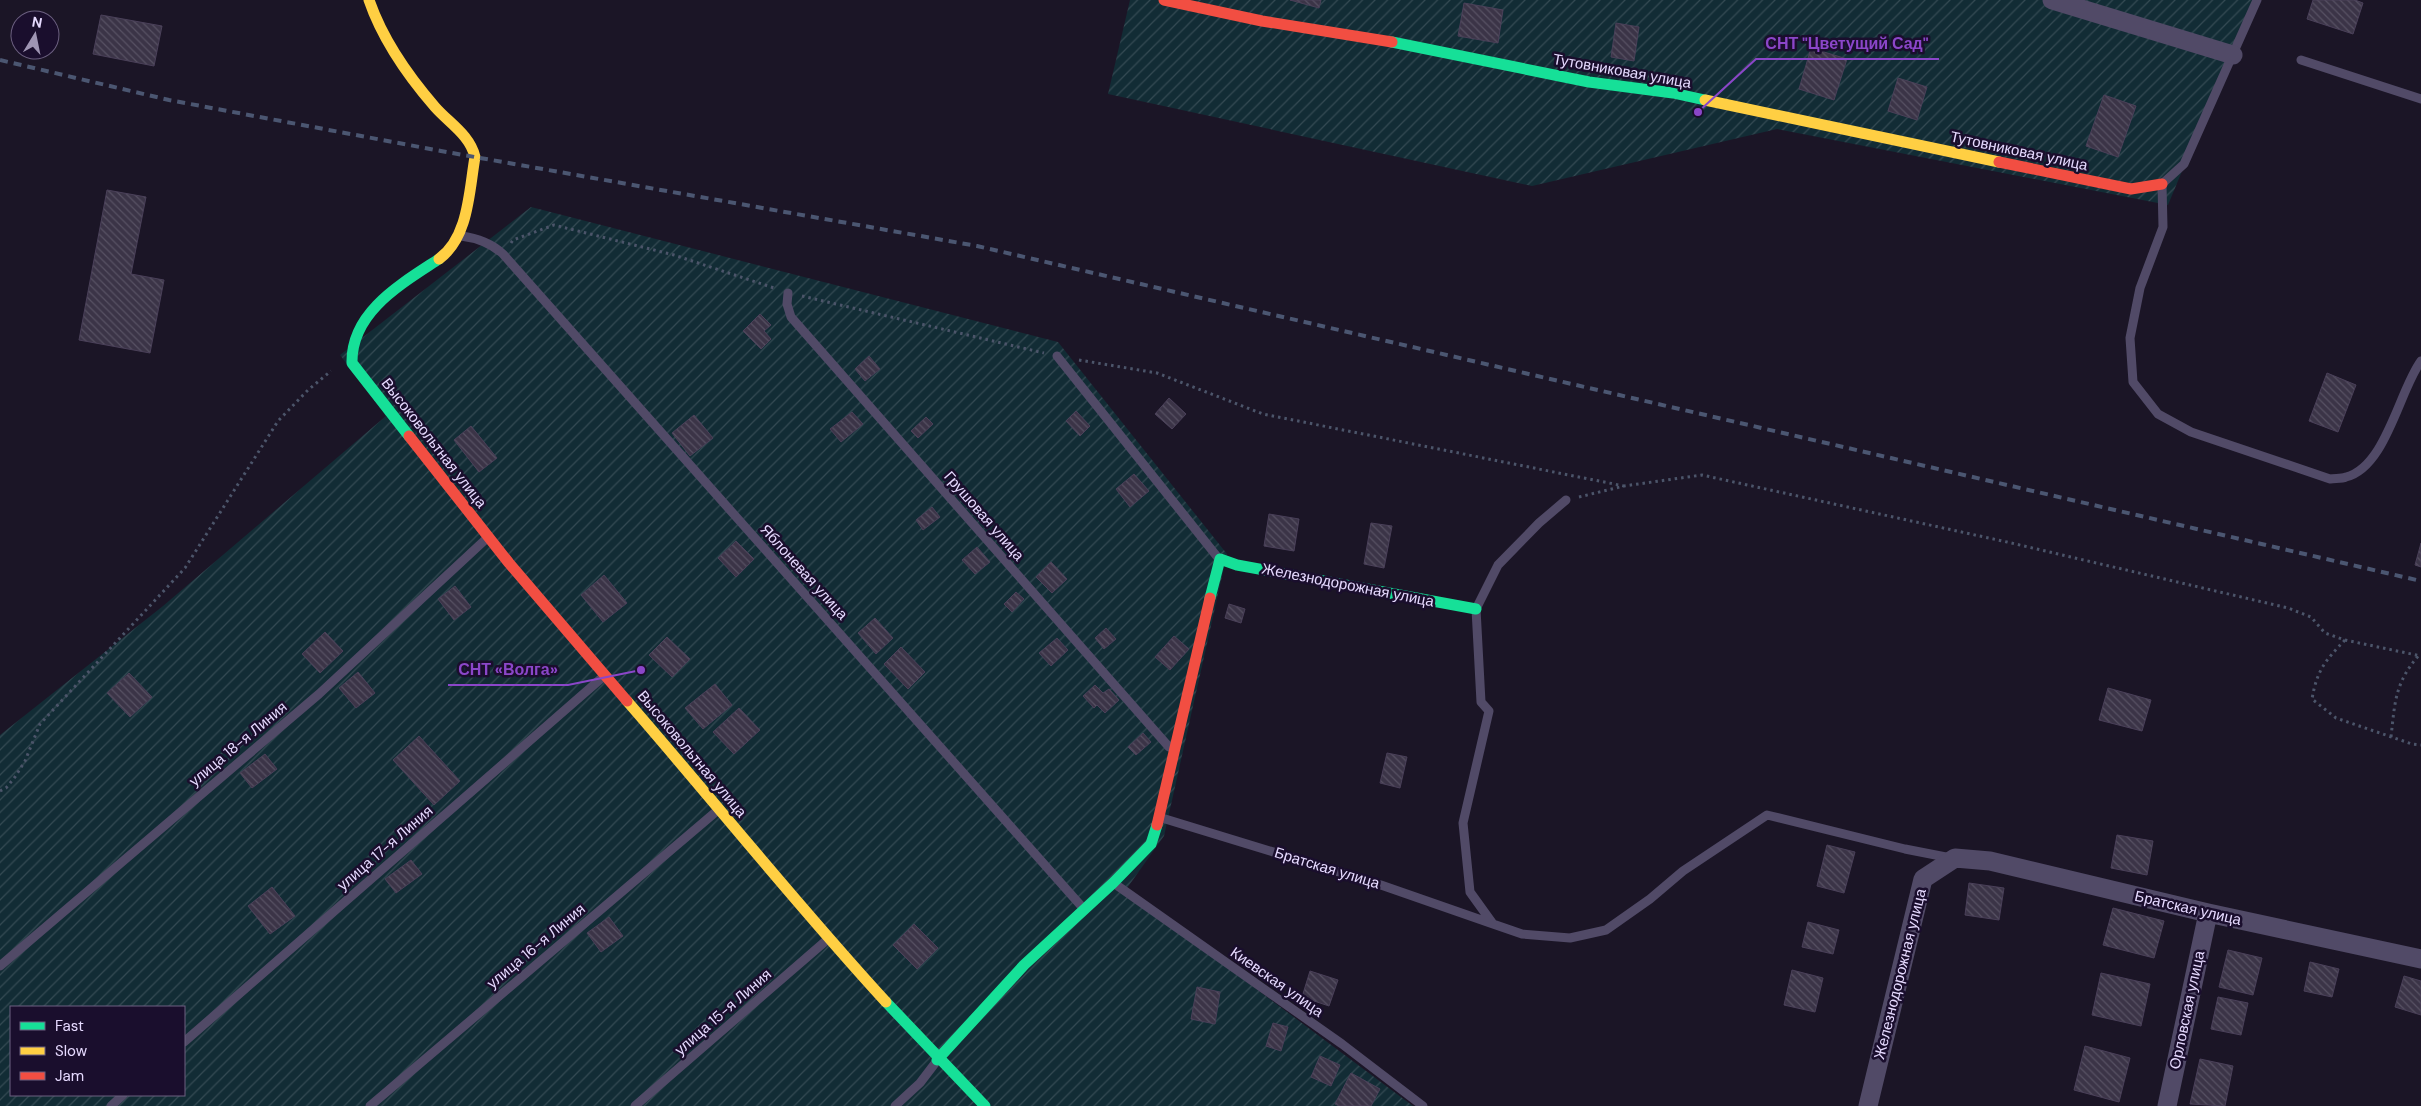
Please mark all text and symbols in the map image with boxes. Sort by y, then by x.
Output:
north arrow [10,10,60,60]
text: N [31,12,44,32]
callout: СНТ "Цветущий Сад" [1756,28,1939,59]
text: СНТ "Цветущий Сад" [1765,33,1929,54]
street label: Тутовниковая улица [1551,49,1693,93]
street label: Тутовниковая улица [1948,127,2090,175]
street label: Высоковольтная улица [377,374,492,513]
street label: Грушовая улица [939,467,1029,566]
street label: Яблоневая улица [756,520,853,625]
street label: Железнодорожная улица [1260,558,1436,612]
callout: СНТ «Волга» [448,654,568,685]
text: СНТ «Волга» [458,659,558,680]
street label: Высоковольтная улица [633,686,751,822]
street label: улица 18-я Линия [185,697,291,791]
street label: улица 17-я Линия [333,801,437,895]
street label: Братская улица [1272,843,1383,894]
street label: Железнодорожная улица [1869,886,1931,1061]
street label: Братская улица [2133,886,2244,930]
street label: улица 16-я Линия [483,899,589,993]
street label: Киевская улица [1226,942,1328,1022]
street label: Орловская улица [2165,948,2209,1071]
street label: улица 15-я Линия [670,964,776,1060]
legend [10,1006,185,1096]
text: Fast [55,1016,84,1036]
text: Slow [55,1041,88,1061]
text: Jam [55,1066,84,1086]

